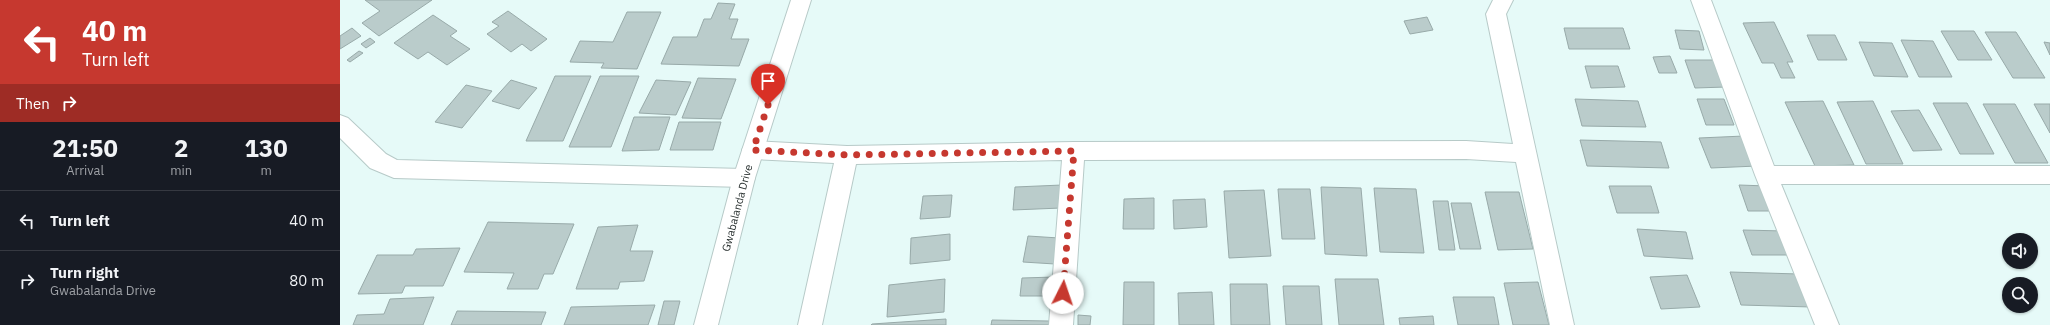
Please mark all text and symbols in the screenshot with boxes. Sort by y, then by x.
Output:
text: 40 m [82,12,147,49]
icon: left [16,16,68,68]
text: Turn left [82,48,150,71]
pin [751,64,785,105]
icon: arrive [757,70,779,92]
icon: right [58,92,80,114]
text: Then [16,94,50,113]
text: 21:50 [52,132,118,164]
text: 2 [174,132,188,164]
text: 130 [244,132,288,164]
text: Arrival [66,162,104,179]
text: min [170,162,192,179]
text: m [260,162,272,179]
street label: Gwabalanda Drive [719,163,755,253]
icon: left [16,210,38,232]
text: Turn left [50,211,110,230]
text: 40 m [289,211,324,230]
map controls [2002,233,2038,313]
button: sound [2002,233,2038,269]
text: Turn right [50,263,119,282]
icon: right [16,270,38,292]
text: 80 m [289,271,324,290]
position arrow [1042,272,1084,314]
button: search [2002,277,2038,313]
text: Gwabalanda Drive [50,282,156,299]

